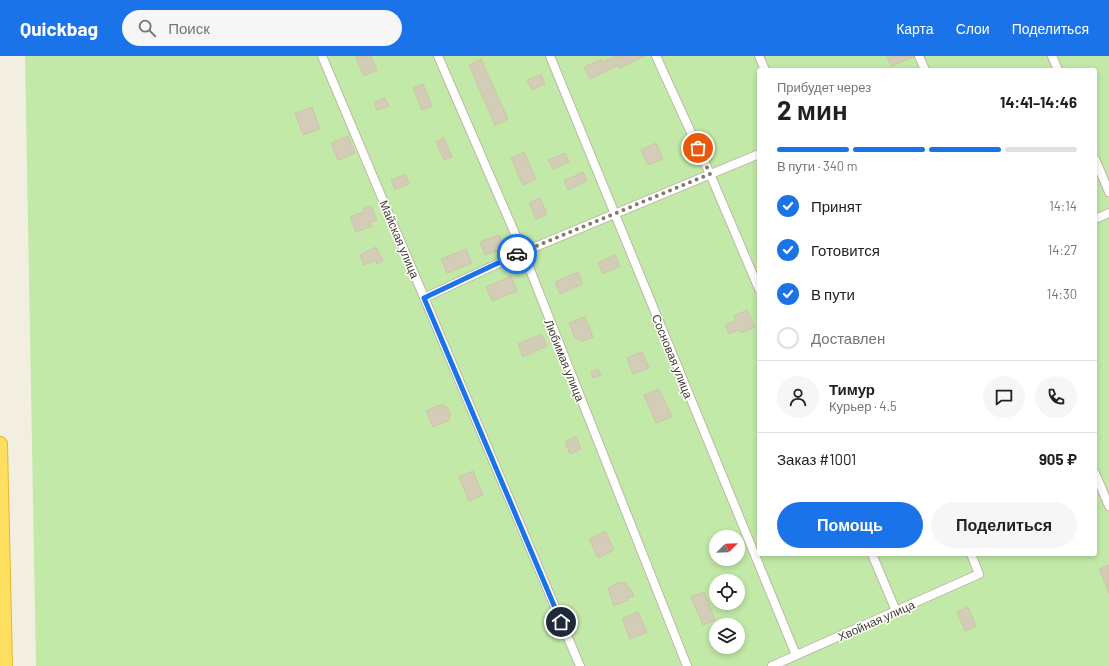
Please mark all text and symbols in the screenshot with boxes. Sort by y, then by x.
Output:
search box [122,10,402,46]
text: Quickbag [20,17,98,40]
icon: search [136,17,158,39]
text: Поиск [168,19,210,37]
text: Карта [896,20,934,37]
text: Слои [956,20,990,37]
text: Поделиться [1012,20,1089,37]
text: Прибудет через [777,79,871,95]
text: 14:41–14:46 [1000,93,1077,111]
text: 2 мин [777,94,848,125]
pin [681,131,715,165]
icon: bag [687,137,709,159]
text: В пути · 340 m [777,158,858,174]
icon: check [777,195,799,217]
text: Принят [811,197,862,215]
street label: Майская улица [376,198,423,281]
text: 14:14 [1049,198,1077,214]
courier [497,234,537,274]
icon: check [777,239,799,261]
text: Готовится [811,241,880,259]
text: 14:27 [1048,242,1077,258]
icon: car [506,243,528,265]
icon: check [777,283,799,305]
text: В пути [811,285,855,303]
text: 14:30 [1047,286,1077,302]
street label: Сосновая улица [649,312,696,401]
street label: Любимая улица [541,317,588,404]
text: Доставлен [811,329,885,347]
button: person [777,376,819,418]
button: chat [983,376,1025,418]
button: phone [1035,376,1077,418]
text: Тимур [829,380,875,398]
text: Курьер · 4.5 [829,398,897,414]
text: Заказ #1001 [777,450,856,468]
text: 905 ₽ [1039,450,1077,468]
button: Помощь [777,502,923,548]
button: Поделиться [931,502,1077,548]
north arrow [709,530,745,566]
map controls [709,530,745,654]
button: locate [709,574,745,610]
street label: Хвойная улица [835,597,917,644]
pin [544,605,578,639]
icon: home [550,611,572,633]
button: layers [709,618,745,654]

